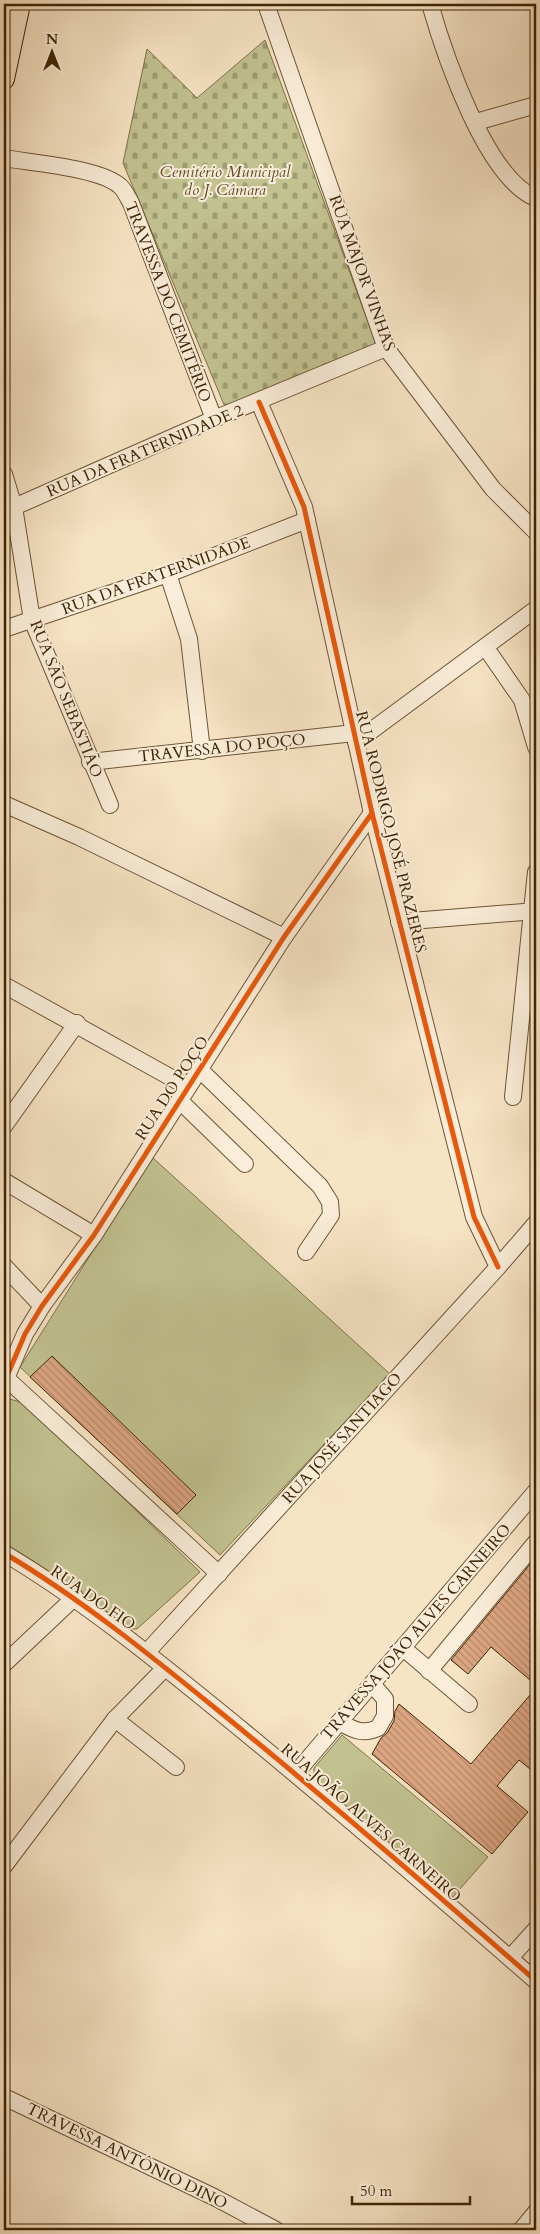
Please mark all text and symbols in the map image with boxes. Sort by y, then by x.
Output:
north arrow [28,28,78,78]
text: N [46,30,58,49]
park label: Cemitério Municipal do J. Câmara [160,161,291,201]
street label: RUA MAJOR VINHAS [324,192,400,354]
street label: TRAVESSA DO CEMITÉRIO [120,198,216,406]
street label: RUA DA FRATERNIDADE 2 [43,400,247,502]
street label: RUA DA FRATERNIDADE [59,532,253,620]
street label: RUA SÃO SEBASTIÃO [24,617,108,781]
street label: RUA RODRIGO JOSÉ PRAZERES [350,709,432,955]
street label: TRAVESSA DO POÇO [137,728,307,768]
street label: RUA DO POÇO [130,1032,214,1144]
street label: RUA JOSÉ SANTIAGO [277,1368,407,1508]
street label: TRAVESSA JOÃO ALVES CARNEIRO [316,1519,516,1745]
street label: RUA DO FIO [46,1560,140,1636]
street label: RUA JOÃO ALVES CARNEIRO [276,1739,466,1907]
street label: TRAVESSA ANTÔNIO DINO [23,2098,231,2214]
scale bar [352,2174,470,2206]
text: 50 m [360,2181,392,2201]

